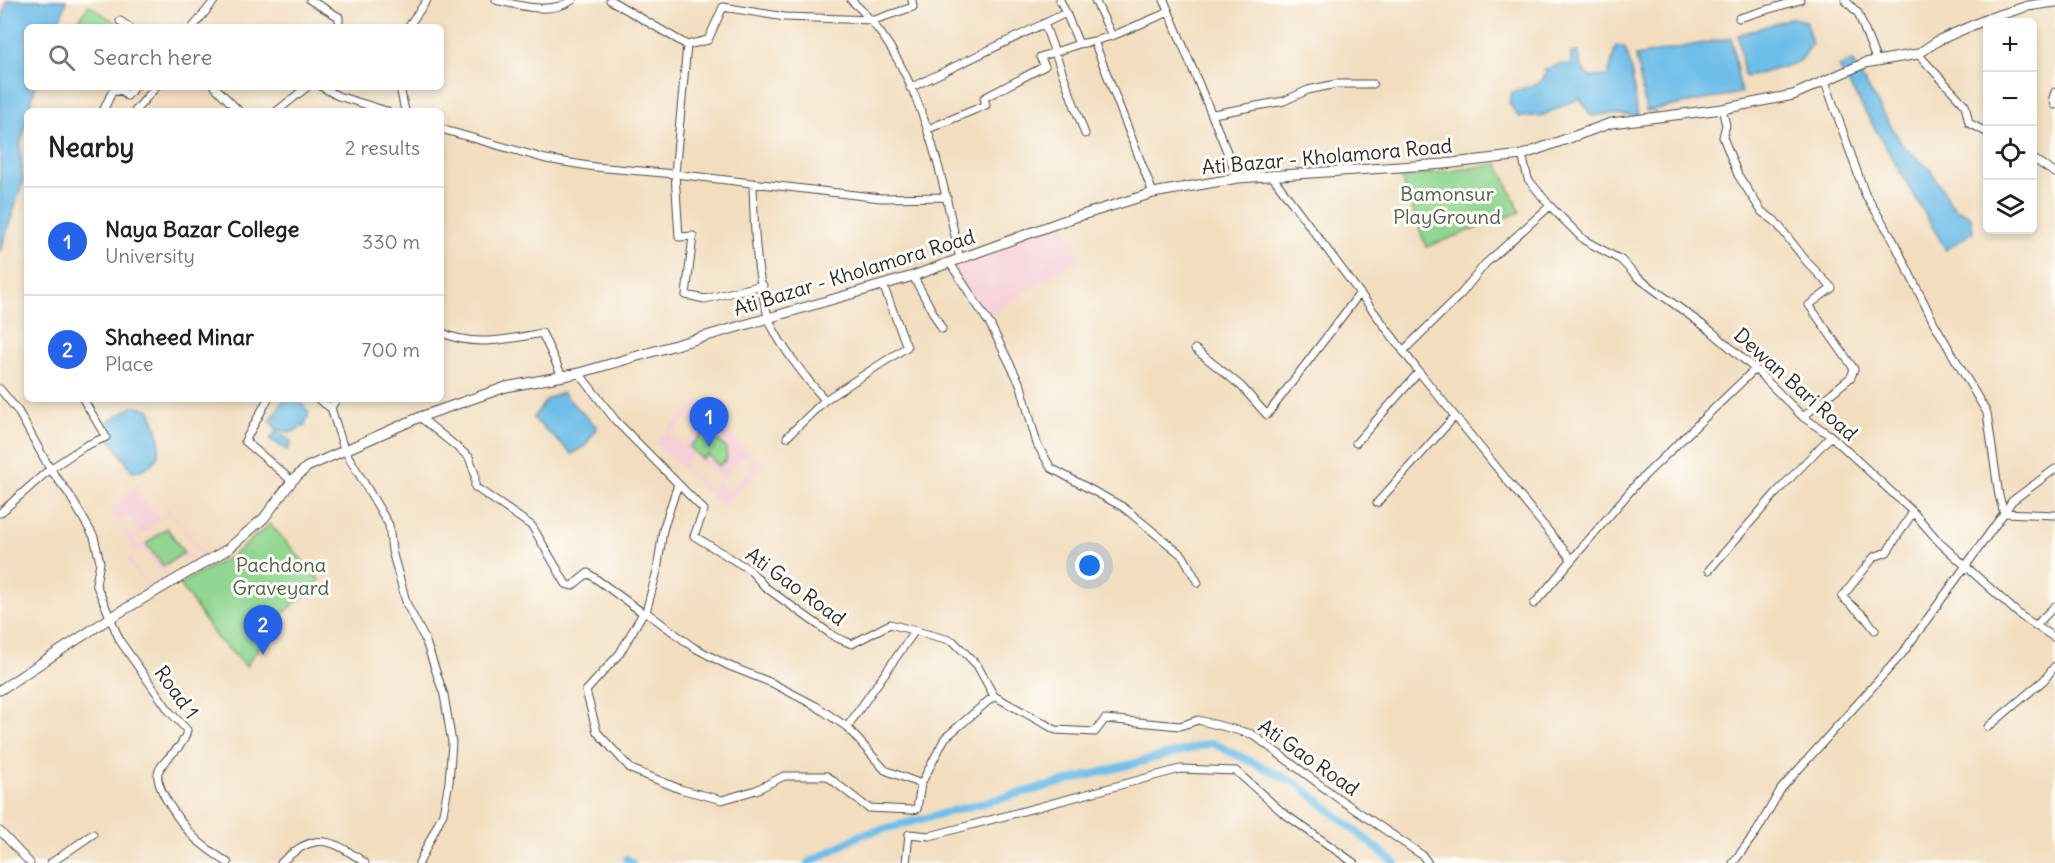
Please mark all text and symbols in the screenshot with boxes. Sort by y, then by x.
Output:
map controls [1983,18,2037,234]
button: + [1983,18,2037,72]
search box [24,24,444,90]
icon: search [45,41,78,74]
text: Search here [93,43,212,71]
button: − [1983,72,2037,126]
button: locate [1983,126,2037,180]
text: Nearby [48,131,134,164]
street label: Ati Bazar - Kholamora Road [1201,133,1453,179]
text: 2 results [345,135,420,160]
button: layers [1983,180,2037,234]
park label: Bamonsur PlayGround [1393,181,1501,229]
text: Naya Bazar College [105,215,299,243]
street label: Ati Bazar - Kholamora Road [730,223,978,321]
text: 1 [64,229,71,254]
text: 330 m [362,229,420,254]
text: University [105,243,195,268]
street label: Dewan Bari Road [1729,322,1863,446]
text: Shaheed Minar [105,323,254,351]
text: 2 [62,337,73,362]
text: 700 m [362,337,420,362]
text: Place [105,351,153,376]
pin: 1 [690,398,728,447]
street label: Ati Gao Road [741,541,851,631]
your location [1075,551,1104,580]
park label: Pachdona Graveyard [233,552,330,600]
pin: 2 [244,606,282,655]
street label: Road 1 [149,661,205,723]
street label: Ati Gao Road [1254,713,1364,801]

